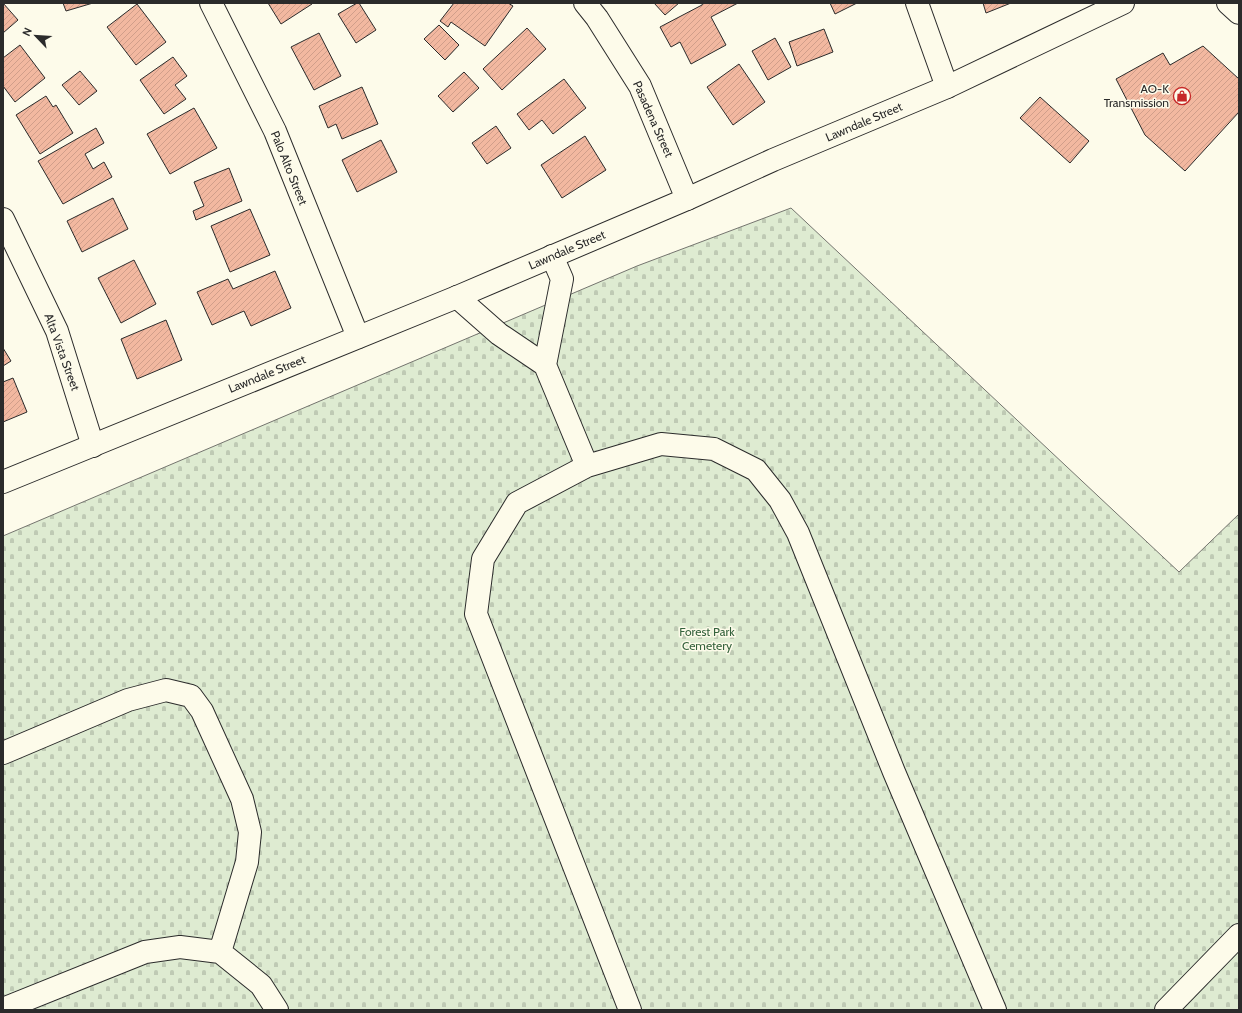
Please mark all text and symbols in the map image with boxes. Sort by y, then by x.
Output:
north arrow [16,16,56,56]
text: N [19,25,35,38]
street label: Pasadena Street [630,78,677,159]
place label: AO-K Transmission [1104,81,1169,110]
shop icon: AO-K Transmission [1172,86,1192,106]
street label: Lawndale Street [823,99,904,144]
street label: Palo Alto Street [268,128,311,207]
street label: Lawndale Street [526,227,607,272]
street label: Alta Vista Street [42,311,83,393]
street label: Lawndale Street [226,351,308,396]
park label: Forest Park Cemetery [679,624,735,653]

